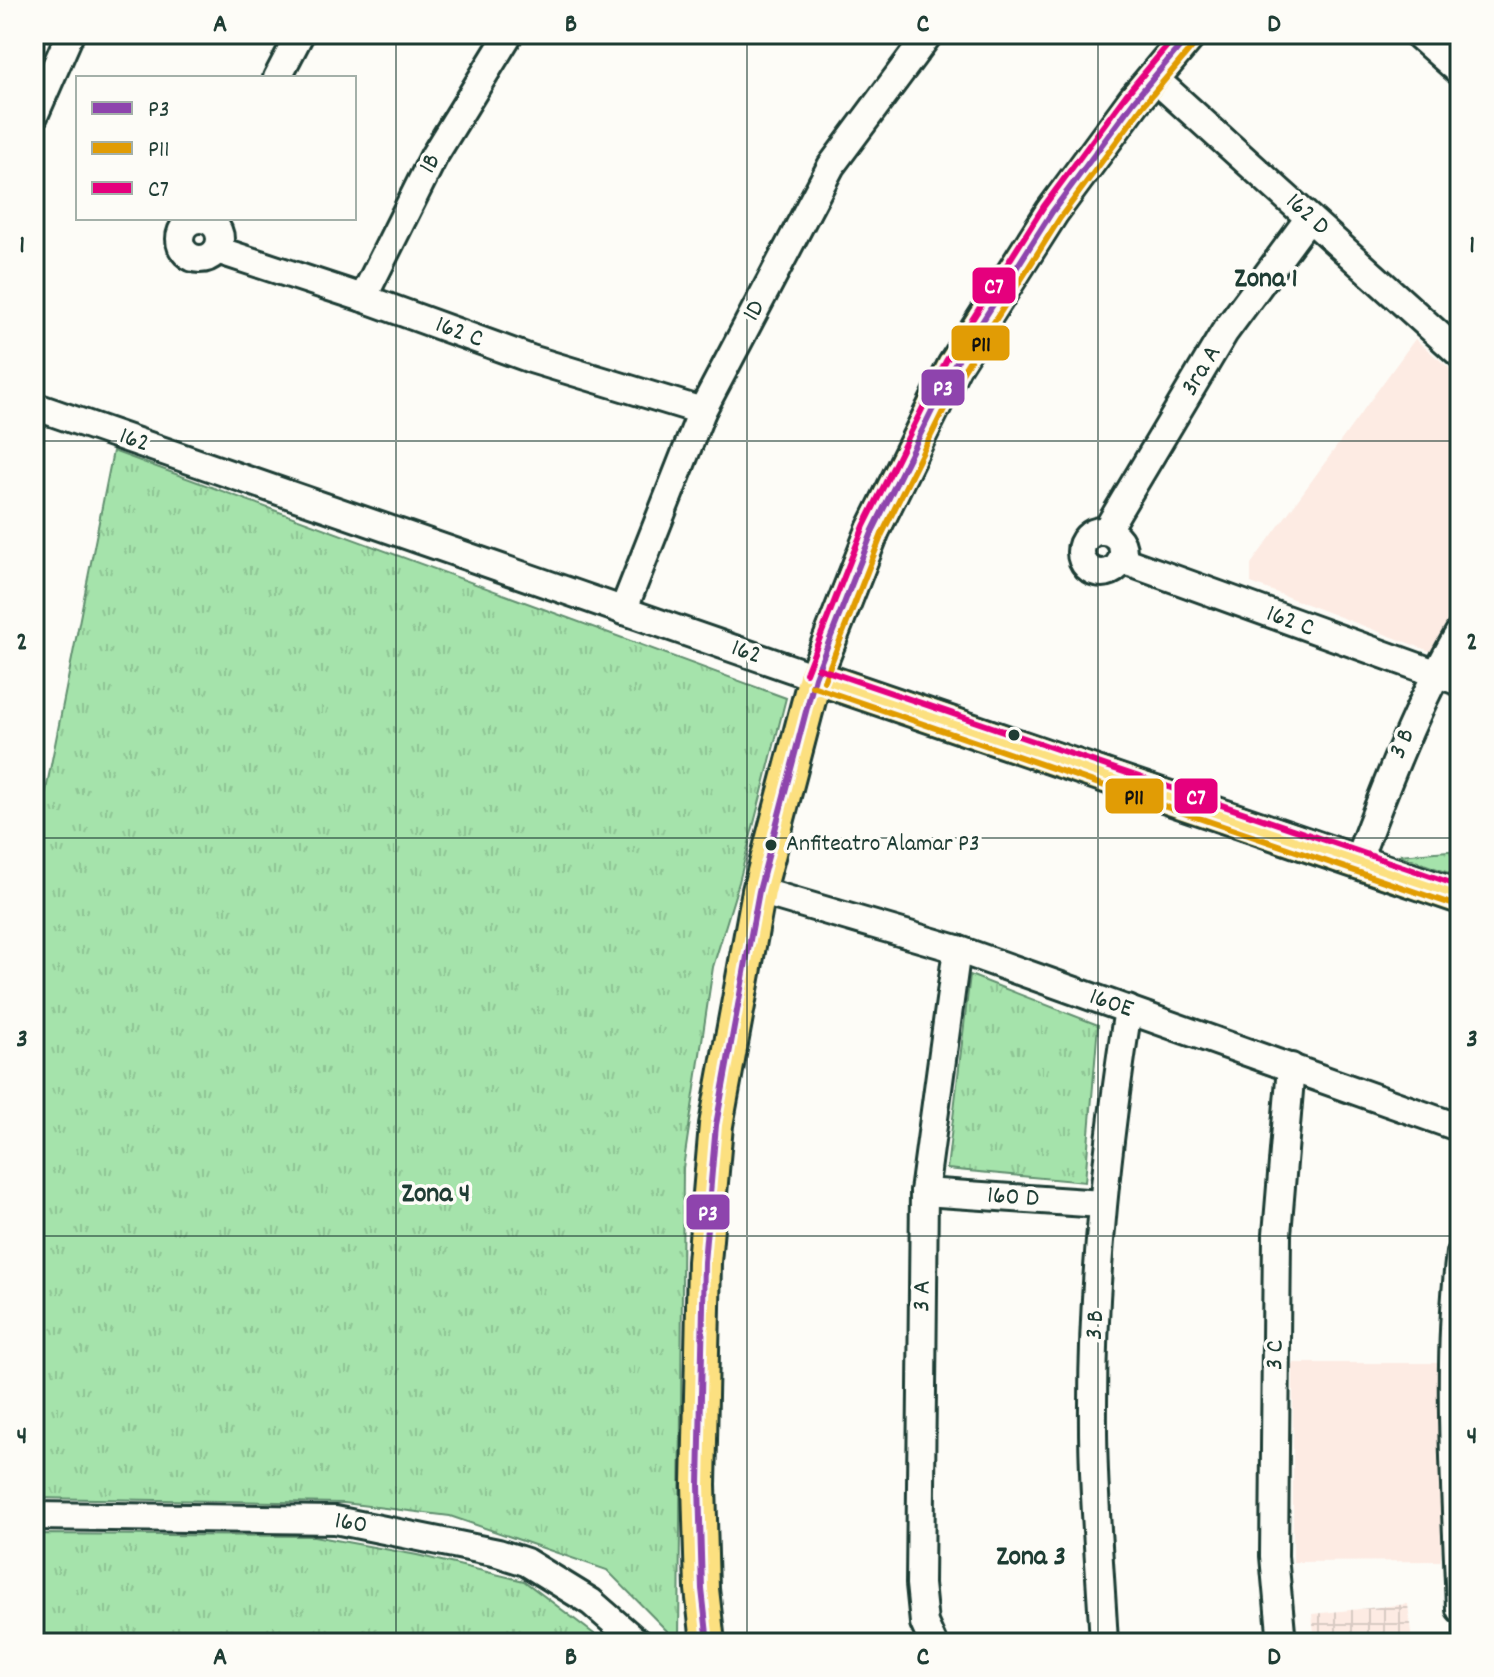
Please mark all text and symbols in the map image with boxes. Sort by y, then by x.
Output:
text: A [213,7,227,44]
text: B [565,7,577,44]
text: C [917,7,930,44]
text: D [1267,7,1281,44]
legend [76,76,356,220]
text: P3 [148,94,170,128]
text: P11 [148,134,169,168]
street label: 1B [410,147,452,181]
text: C7 [148,174,169,208]
street label: 162 D [1276,185,1338,245]
text: 1 [19,228,25,265]
text: 1 [1469,228,1475,265]
district label: Zona 1 [1234,261,1298,301]
line badge: C7 [971,266,1017,305]
text: C7 [984,273,1004,304]
street label: 1D [734,294,776,328]
street label: 162 C [430,307,488,359]
line badge: P11 [950,324,1011,362]
text: P11 [971,331,991,362]
street label: 3ra A [1172,339,1232,403]
line badge: P3 [920,368,966,407]
text: P3 [933,375,953,406]
street label: 162 [114,419,154,463]
street label: 162 C [1261,596,1319,648]
text: 2 [16,625,28,662]
text: 2 [1466,625,1478,662]
street label: 162 [726,631,766,675]
street label: 3 B [1380,723,1426,765]
unlabelled marker [1006,727,1022,743]
line badge: P11 [1104,777,1165,815]
line badge: C7 [1173,777,1219,815]
text: P11 [1124,784,1144,815]
text: C7 [1186,784,1206,815]
place label: Anfiteatro Alamar P3 [786,828,980,862]
marker: Anfiteatro Alamar P3 [763,837,779,853]
street label: 160E [1084,979,1138,1029]
text: 3 [16,1022,28,1059]
text: 3 [1466,1022,1478,1059]
district label: Zona 4 [402,1176,470,1216]
street label: 160 D [986,1178,1040,1218]
line badge: P3 [685,1193,731,1231]
text: P3 [698,1200,718,1231]
street label: 3 A [904,1280,942,1312]
street label: 3 B [1077,1309,1115,1341]
street label: 3 C [1257,1339,1295,1370]
text: 4 [17,1419,27,1456]
text: 4 [1467,1419,1477,1456]
street label: 160 [332,1503,370,1545]
district label: Zona 3 [996,1539,1066,1579]
text: A [213,1640,227,1677]
text: B [565,1640,577,1677]
text: C [917,1640,930,1677]
text: D [1267,1640,1281,1677]

